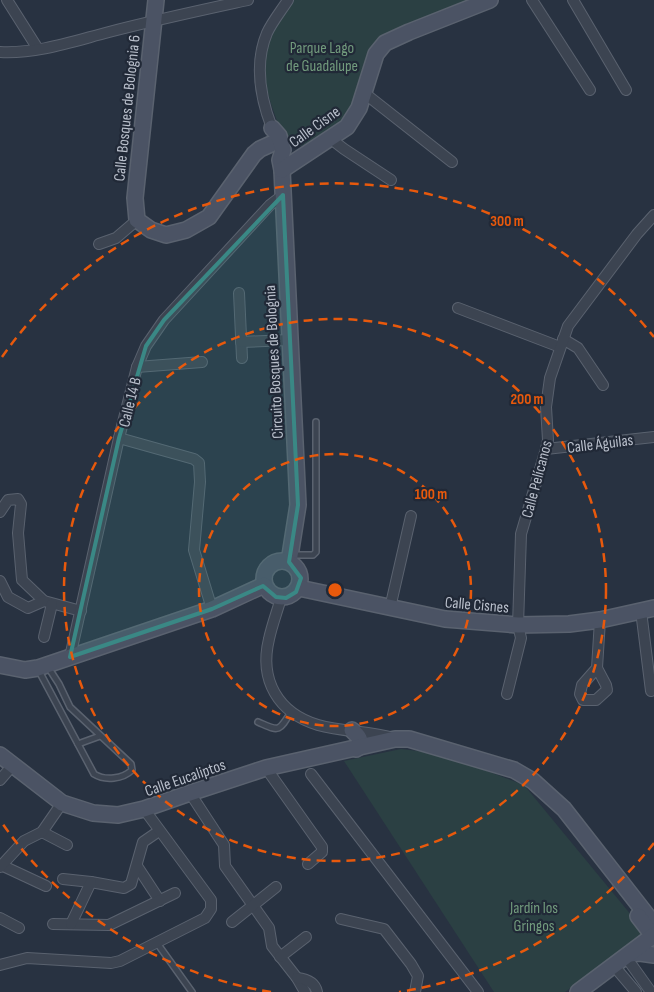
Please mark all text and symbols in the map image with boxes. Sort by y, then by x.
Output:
street label: Calle Bosques de Bolognia 6 [110,34,145,182]
park label: Parque Lago de Guadalupe [286,39,358,76]
street label: Calle Cisne [286,102,344,152]
text: 300 m [490,212,524,231]
street label: Circuito Bosques de Bolognia [261,285,288,439]
street label: Calle 14 B [115,376,146,429]
text: 200 m [510,390,544,409]
street label: Calle Águilas [566,431,635,458]
street label: Calle Pelícanos [518,438,557,520]
text: 100 m [415,485,447,504]
centre of rings [326,581,344,599]
street label: Calle Cisnes [444,593,510,618]
street label: Calle Eucaliptos [143,756,229,801]
park label: Jardín los Gringos [509,899,558,936]

